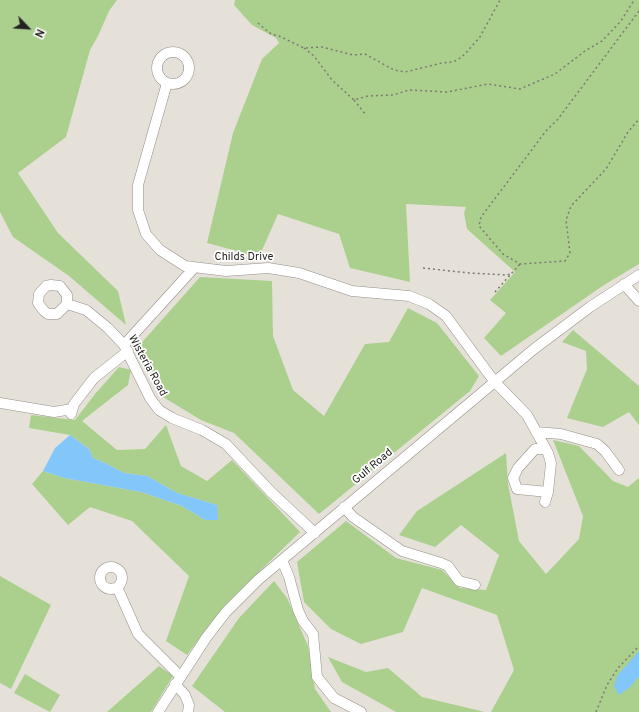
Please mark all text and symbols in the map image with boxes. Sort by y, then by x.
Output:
north arrow [8,8,48,48]
text: N [31,27,47,40]
street label: Childs Drive [215,251,273,265]
street label: Wisteria Road [125,333,169,399]
street label: Gulf Road [350,446,396,488]

